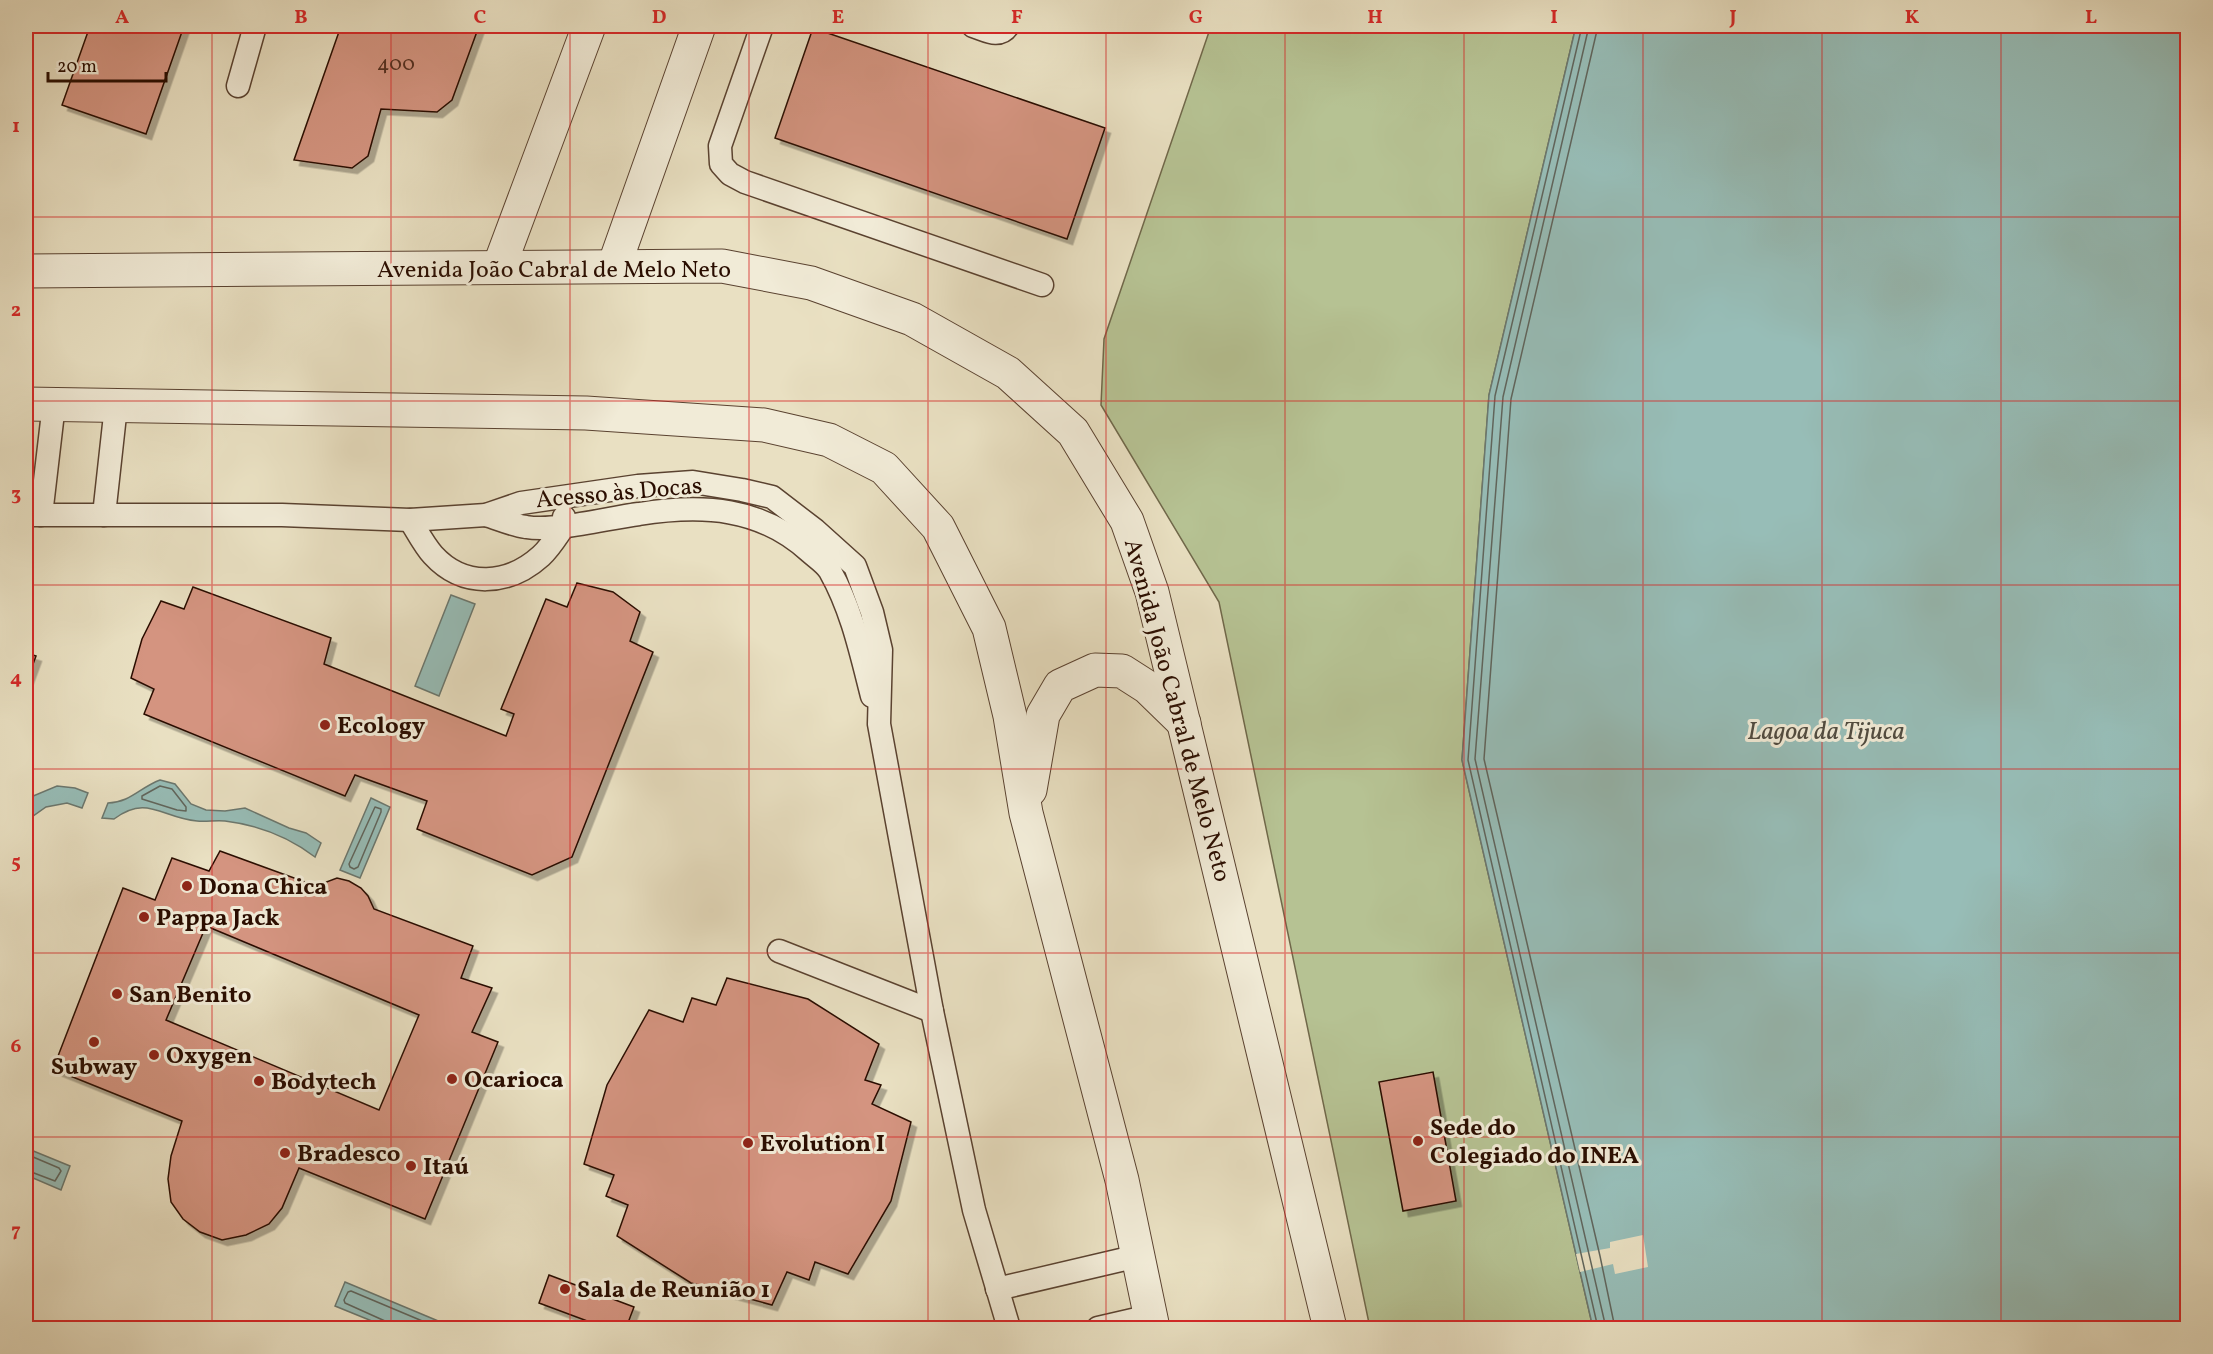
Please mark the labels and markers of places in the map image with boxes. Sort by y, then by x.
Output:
place label: Ecology [337,710,426,744]
marker: Ecology [318,718,332,732]
place label: Dona Chica [199,871,327,905]
marker: Dona Chica [180,879,194,893]
place label: Pappa Jack [156,902,280,936]
marker: Pappa Jack [137,910,151,924]
place label: San Benito [129,979,251,1013]
marker: San Benito [110,987,124,1001]
marker: Subway [87,1035,101,1049]
place label: Oxygen [166,1040,252,1074]
marker: Oxygen [147,1048,161,1062]
place label: Subway [51,1051,138,1085]
place label: Ocarioca [464,1064,564,1098]
place label: Bodytech [271,1066,377,1100]
marker: Ocarioca [445,1072,459,1086]
marker: Bodytech [252,1074,266,1088]
place label: Sede do Colegiado do INEA [1430,1112,1639,1174]
place label: Evolution I [760,1128,885,1162]
marker: Sede do Colegiado do INEA [1411,1134,1425,1148]
marker: Evolution I [741,1136,755,1150]
place label: Bradesco [297,1138,400,1172]
marker: Bradesco [278,1146,292,1160]
place label: Itaú [423,1151,469,1185]
marker: Itaú [404,1159,418,1173]
place label: Sala de Reunião 1 [577,1274,770,1308]
marker: Sala de Reunião 1 [558,1282,572,1296]

